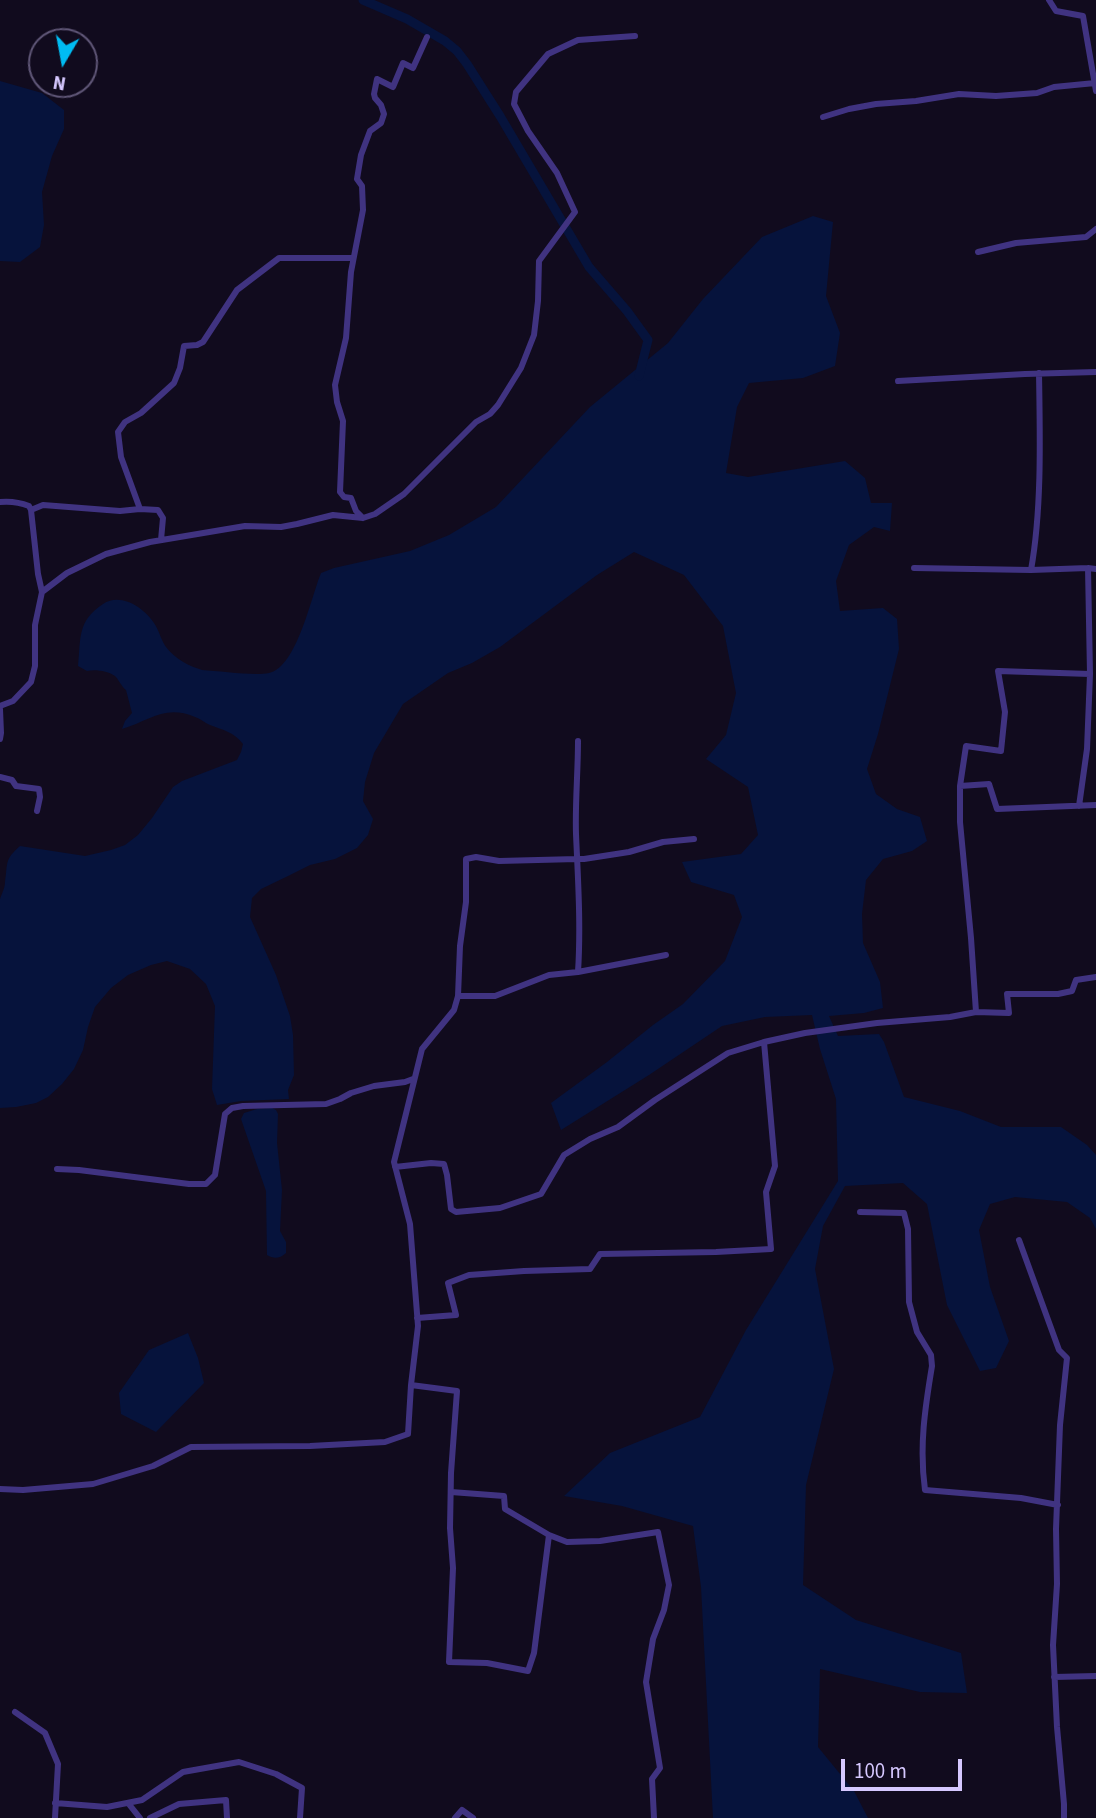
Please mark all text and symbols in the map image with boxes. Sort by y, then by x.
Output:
north arrow [28,28,98,98]
text: N [51,68,68,97]
scale bar [844,1744,965,1788]
text: 100 m [854,1756,907,1786]

